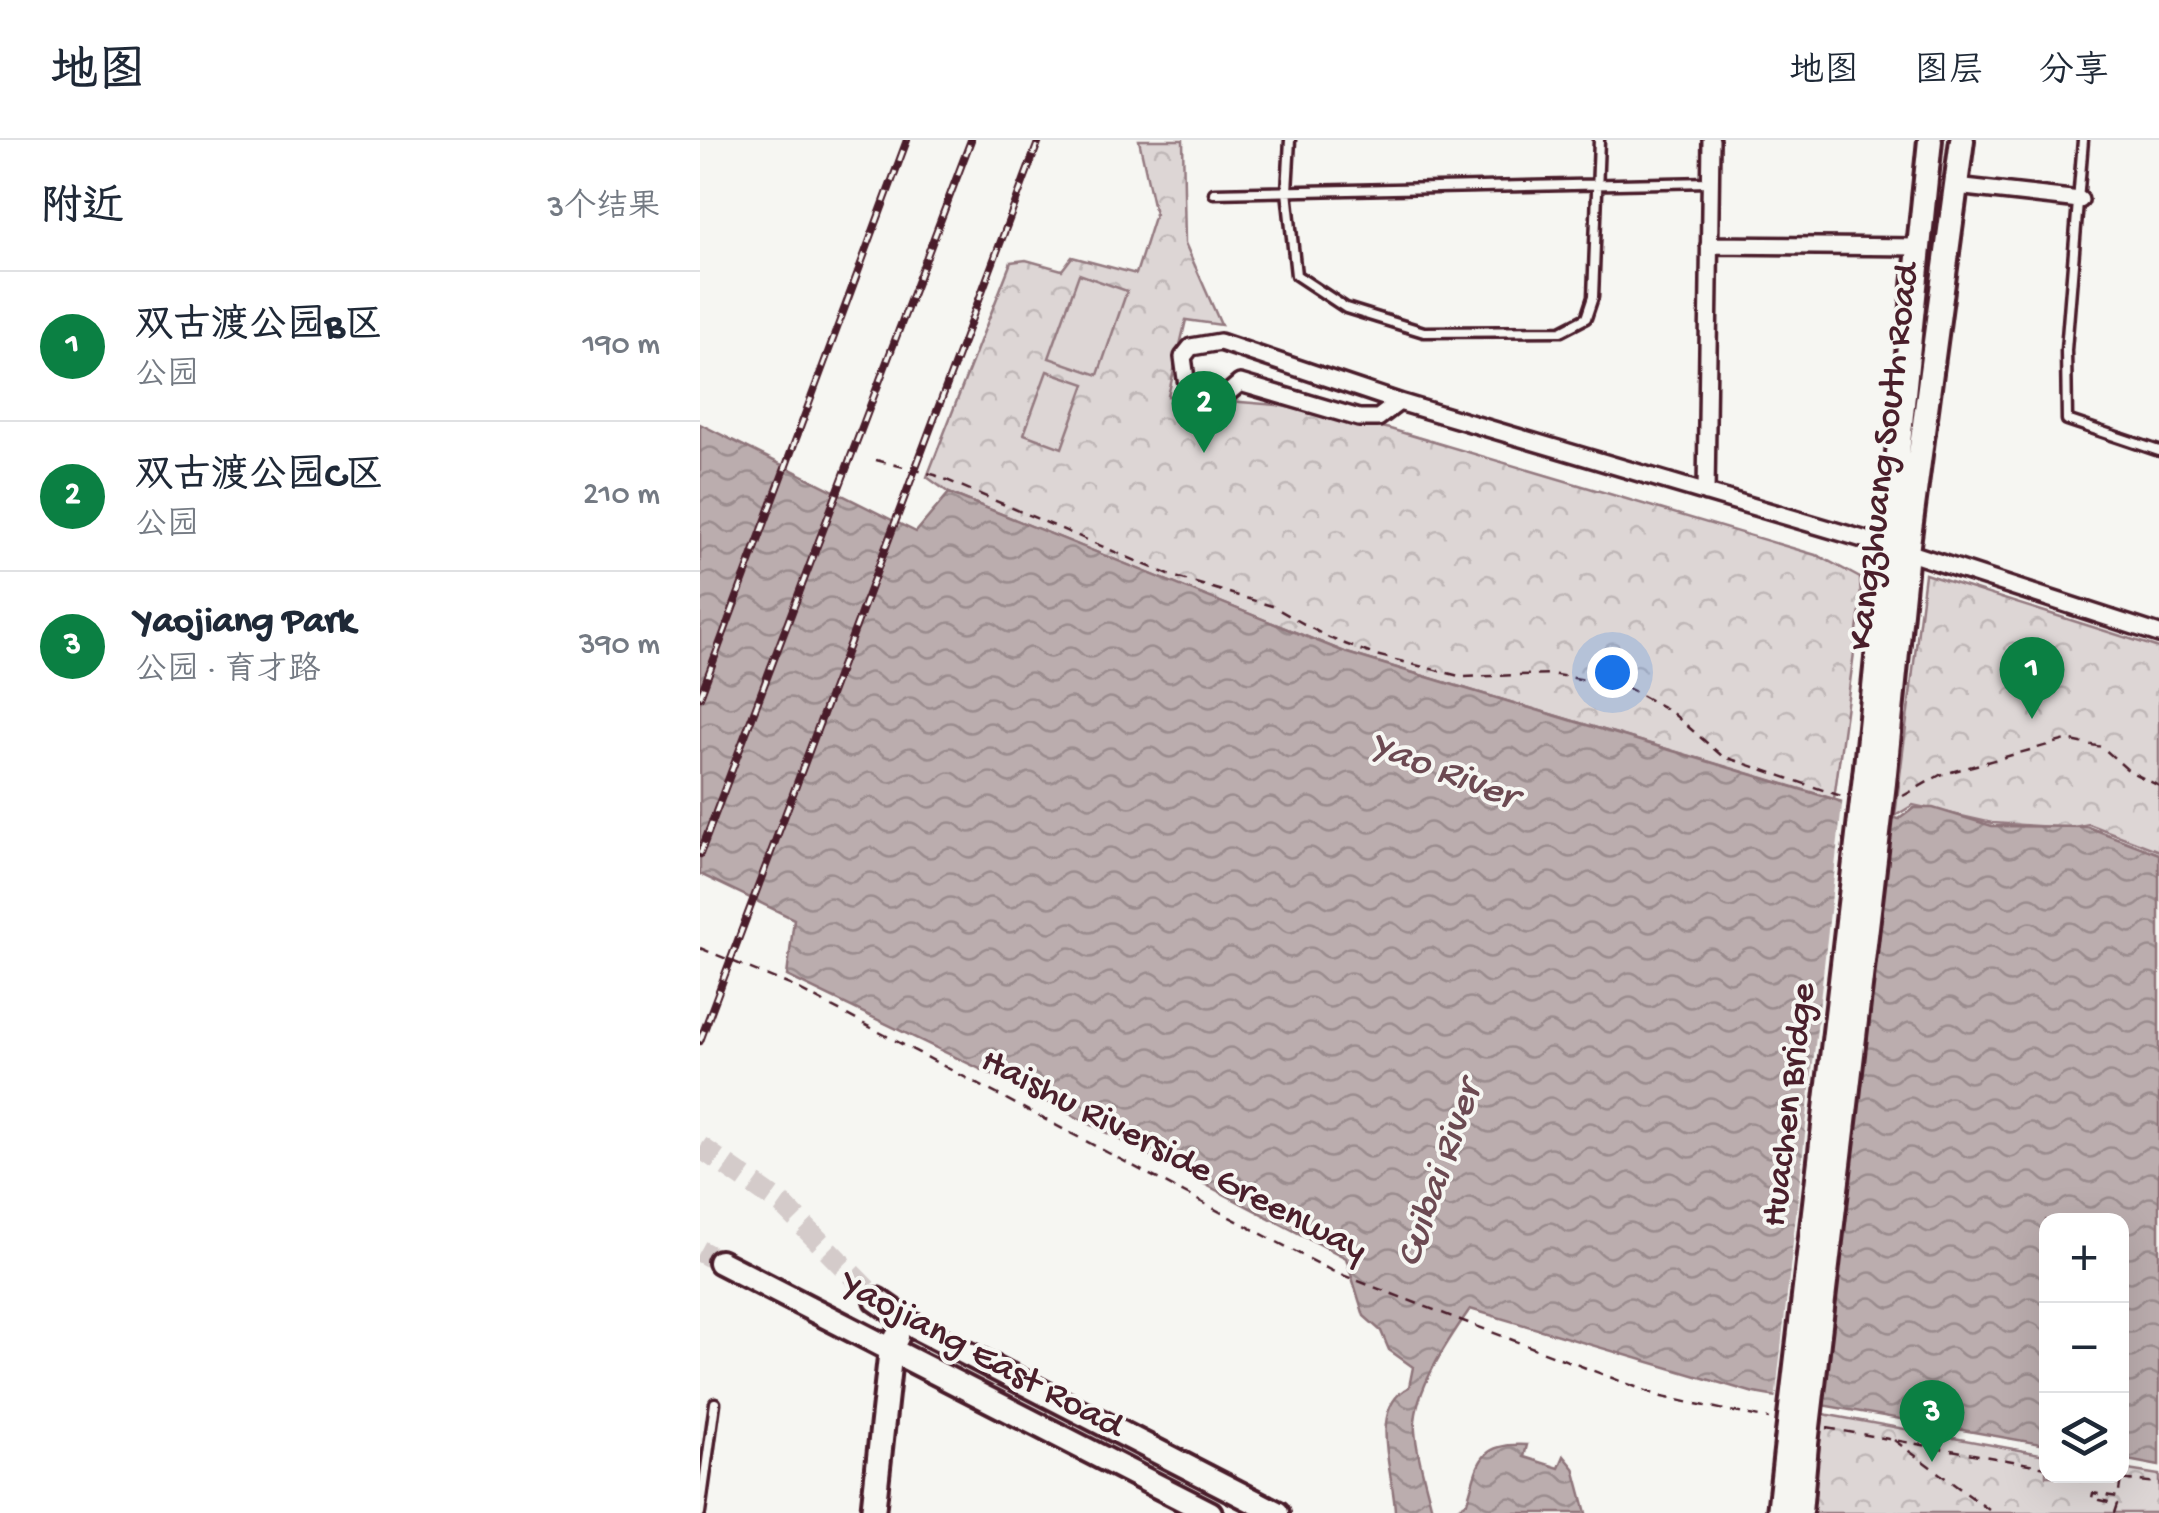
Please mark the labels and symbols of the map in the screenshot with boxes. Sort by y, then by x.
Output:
street label: Kangzhuang South Road [1840,258,1932,653]
pin: 2 [1172,370,1236,453]
pin: 1 [2000,636,2064,719]
your location [1587,647,1638,698]
water label: Yao River [1363,724,1530,825]
street label: Huachen Bridge [1754,980,1828,1229]
street label: Haishu Riverside Greenway [973,1040,1374,1274]
water label: Cuibai River [1387,1069,1497,1274]
street label: Yaojiang East Road [829,1263,1132,1451]
pin: 3 [1900,1380,1964,1462]

